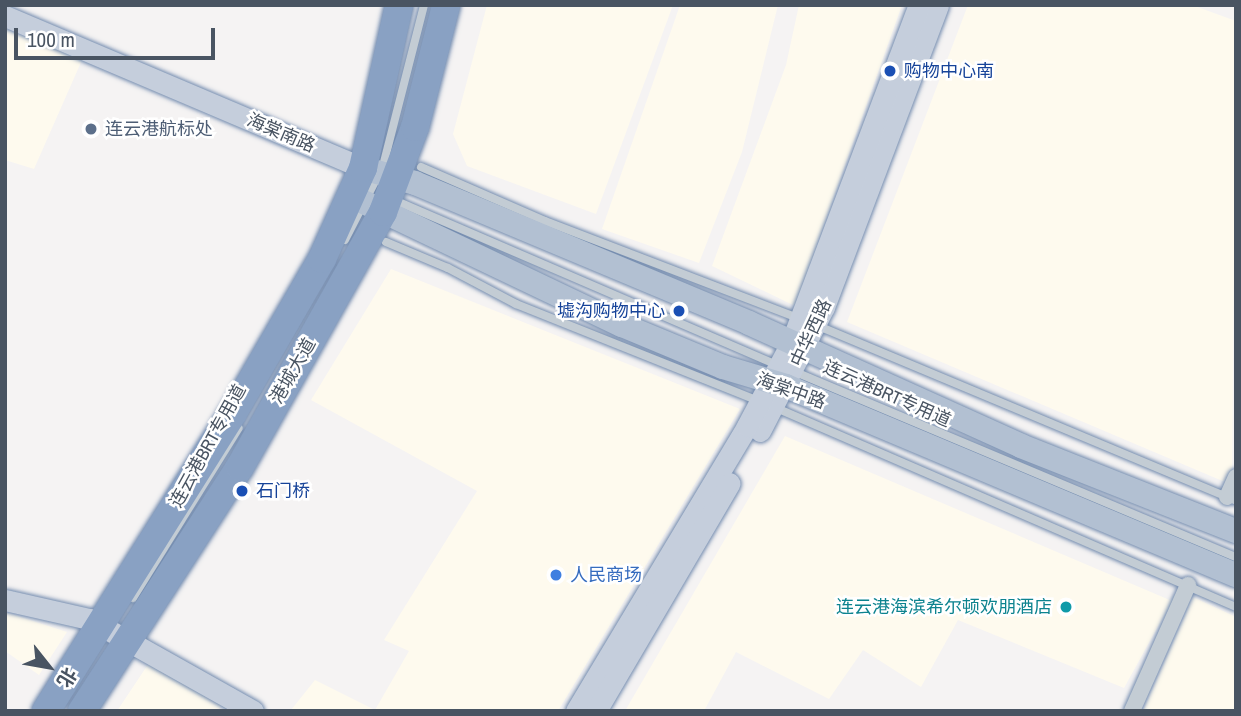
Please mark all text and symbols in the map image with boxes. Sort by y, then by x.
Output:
scale bar [18,14,219,58]
text: 100 m [27,25,75,54]
place label: 购物中心南 [904,60,994,82]
marker: 购物中心南 [882,63,898,79]
street label: 海棠南路 [244,109,318,157]
place label: 连云港航标处 [105,118,213,140]
marker: 连云港航标处 [83,121,99,137]
street label: 中华西路 [786,296,836,370]
place label: 墟沟购物中心 [557,300,665,322]
marker: 墟沟购物中心 [671,303,687,319]
street label: 港城大道 [266,334,320,408]
street label: 连云港BRT专用道 [820,356,954,432]
street label: 海棠中路 [753,369,829,413]
street label: 连云港BRT专用道 [165,381,251,511]
place label: 石门桥 [256,480,310,502]
marker: 石门桥 [234,483,250,499]
place label: 人民商场 [570,564,642,586]
marker: 人民商场 [548,567,564,583]
place label: 连云港海滨希尔顿欢朋酒店 [836,596,1052,618]
marker: 连云港海滨希尔顿欢朋酒店 [1058,599,1074,615]
north arrow [14,632,84,702]
text: 北 [51,663,83,693]

